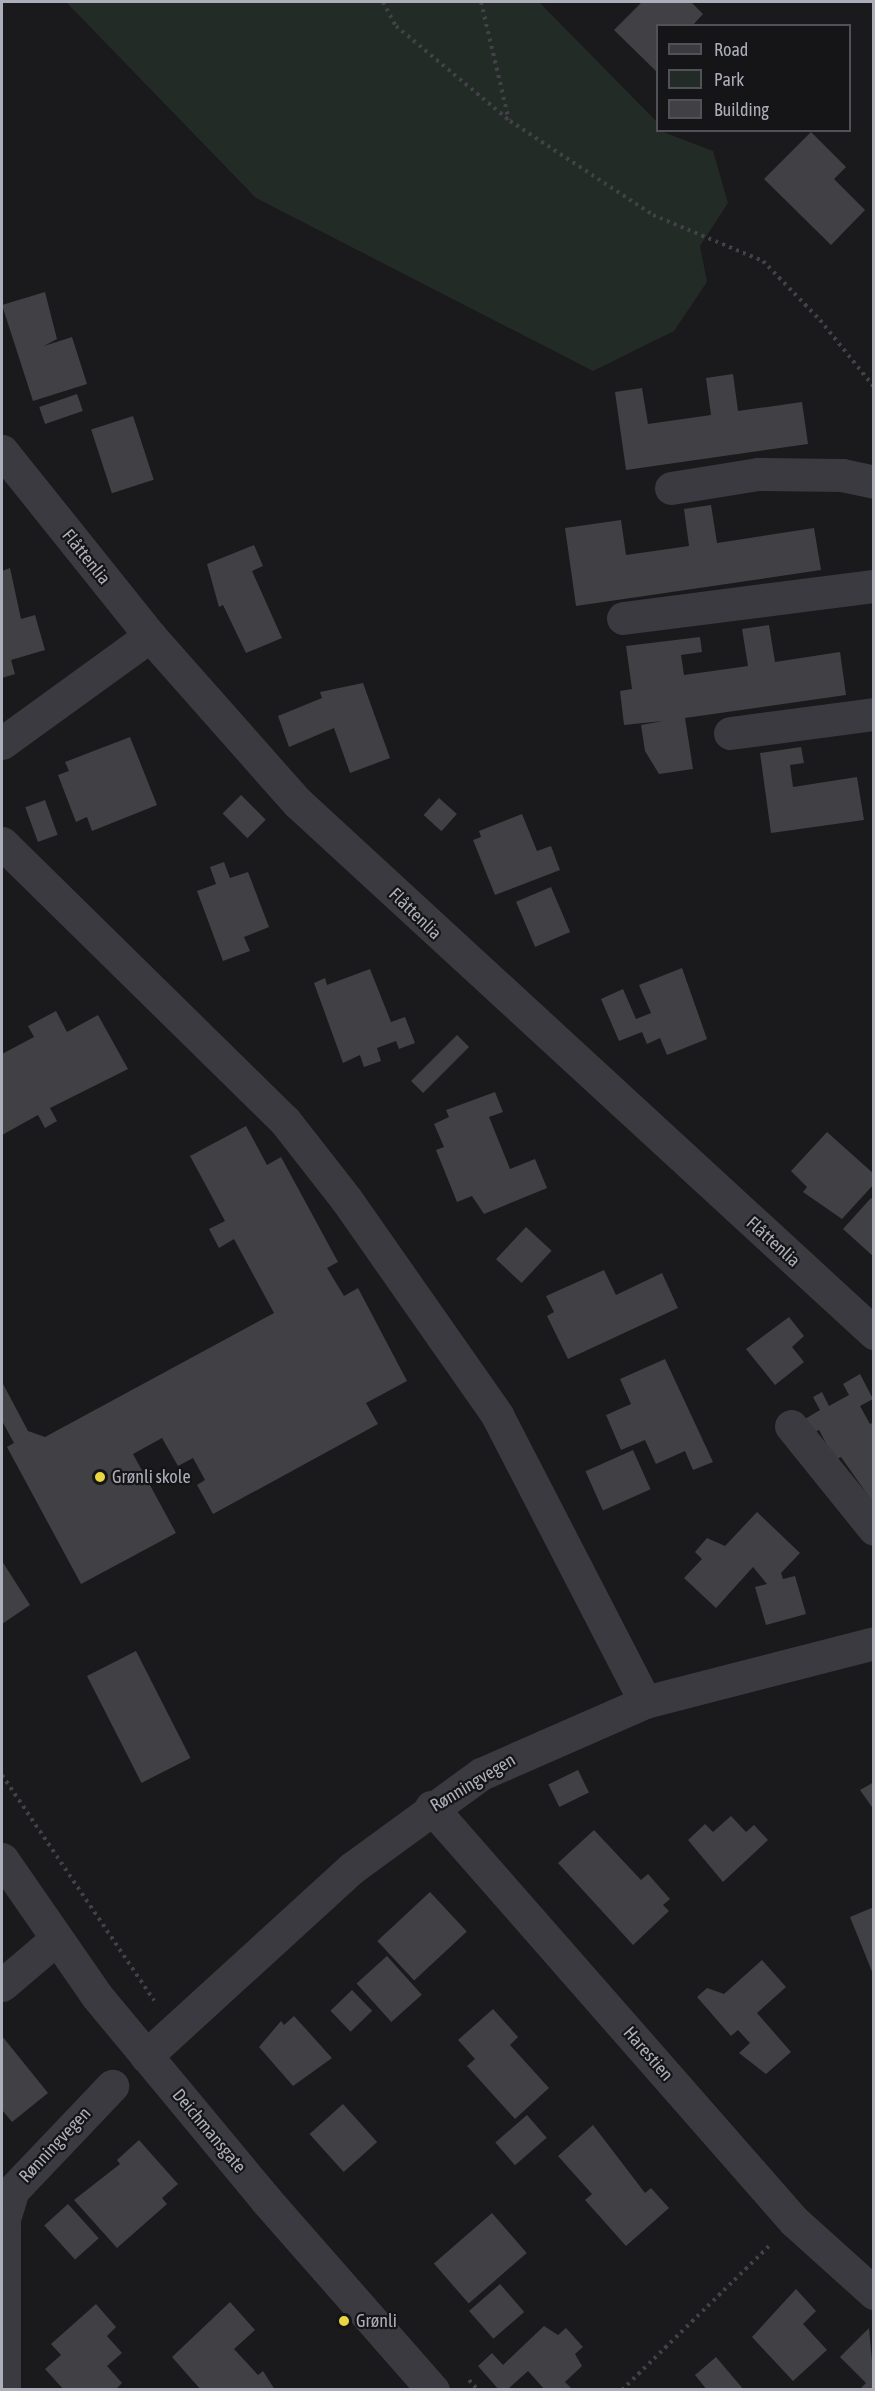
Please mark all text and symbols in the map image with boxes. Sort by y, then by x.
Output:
legend [656,24,851,132]
text: Road [714,39,748,60]
text: Park [714,69,744,90]
text: Building [714,99,769,120]
street label: Flåttenlia [57,525,115,589]
street label: Flåttenlia [384,884,446,944]
street label: Flåttenlia [742,1212,804,1272]
place label: Grønli skole [112,1466,191,1488]
marker: Grønli skole [93,1470,107,1484]
street label: Rønningvegen [427,1749,519,1817]
street label: Harestien [619,2022,677,2086]
street label: Deichmansgate [168,2085,250,2177]
street label: Rønningvegen [15,2103,95,2187]
place label: Grønli [356,2310,397,2332]
marker: Grønli [337,2314,351,2328]

